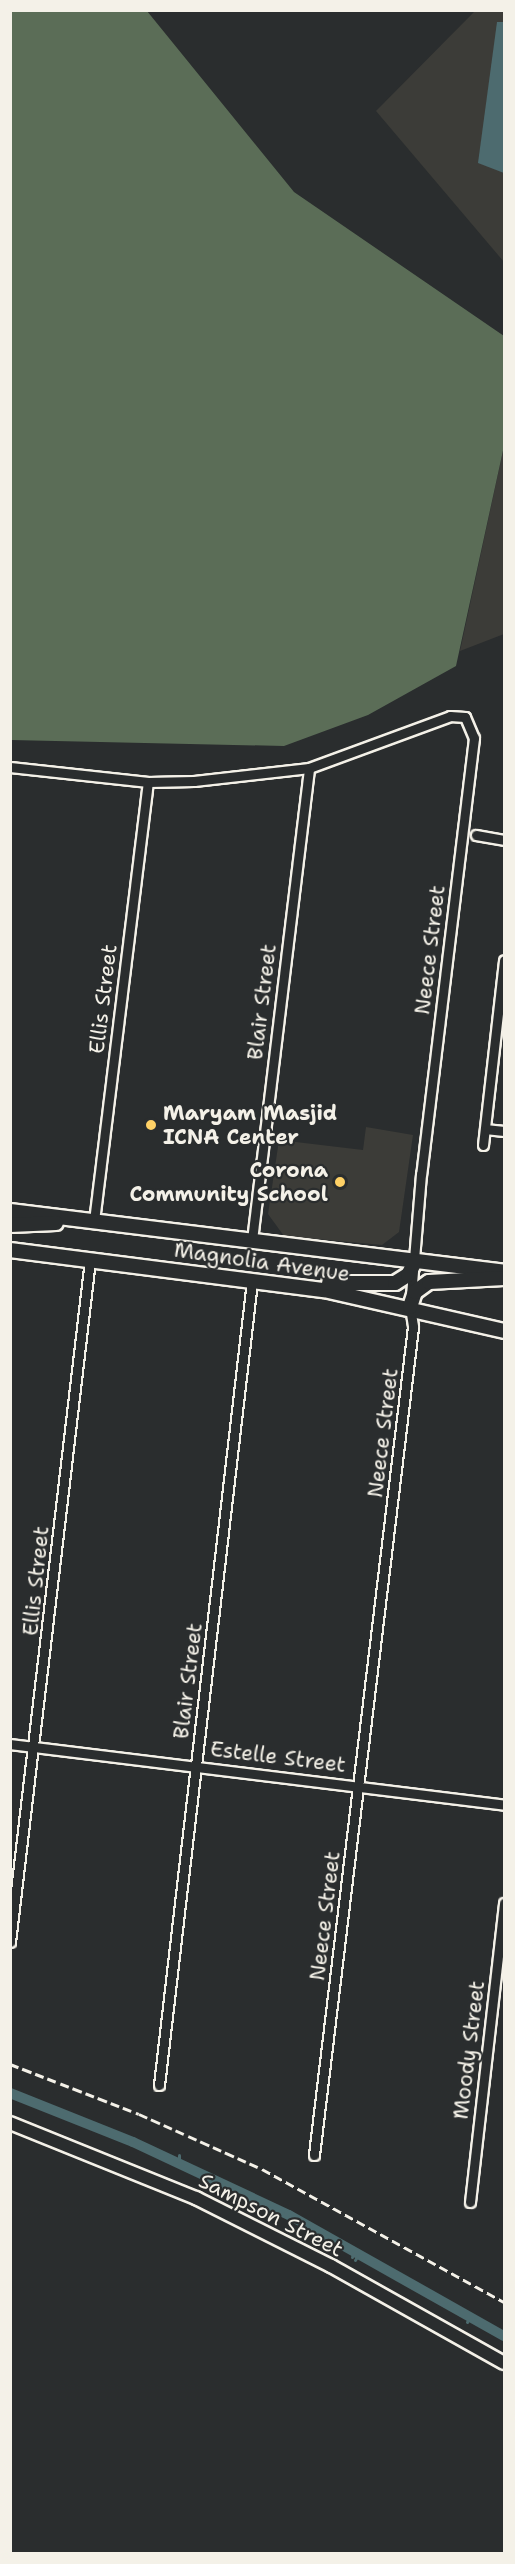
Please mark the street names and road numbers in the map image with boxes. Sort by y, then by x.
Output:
street label: Neece Street [410,884,450,1016]
street label: Ellis Street [84,943,122,1055]
street label: Blair Street [242,943,282,1061]
street label: Magnolia Avenue [172,1237,352,1287]
street label: Neece Street [363,1367,403,1499]
street label: Ellis Street [18,1525,54,1637]
street label: Blair Street [168,1622,208,1740]
street label: Estelle Street [209,1736,347,1778]
street label: Neece Street [305,1850,345,1982]
street label: Moody Street [448,1979,490,2121]
street label: Sampson Street [195,2168,347,2262]

